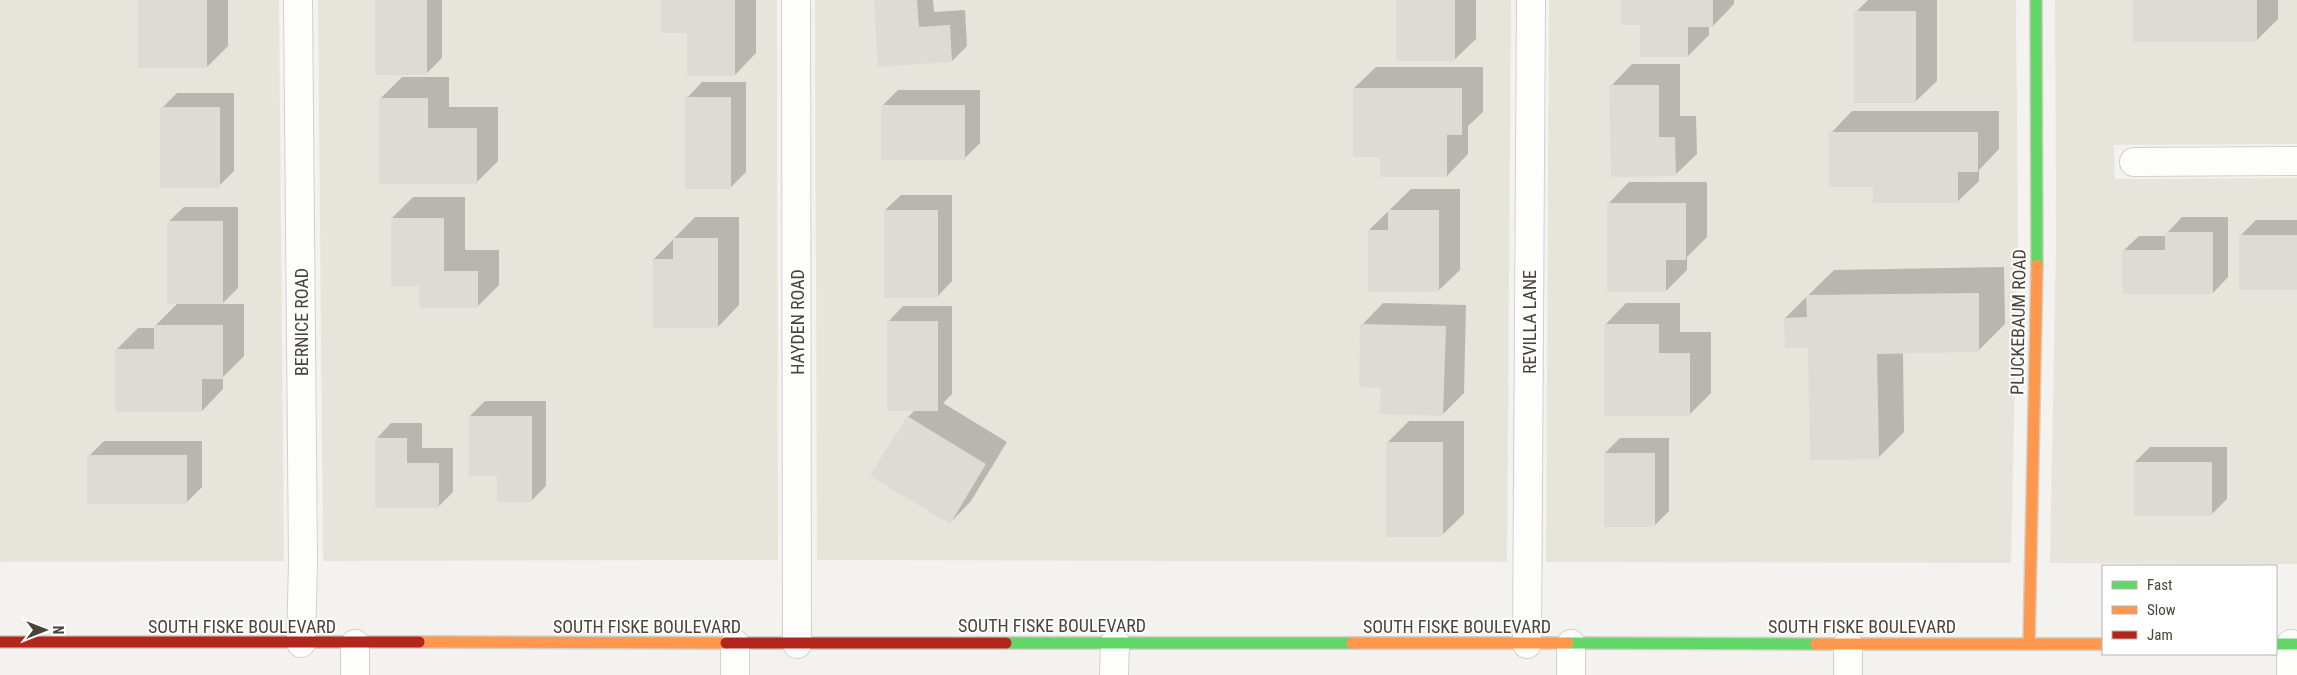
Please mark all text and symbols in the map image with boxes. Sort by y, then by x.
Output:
street label: PLUCKEBAUM ROAD [2006,249,2030,395]
street label: BERNICE ROAD [291,268,312,376]
street label: HAYDEN ROAD [787,269,808,375]
street label: REVILLA LANE [1519,270,1540,374]
legend [2102,565,2277,655]
text: Fast [2147,576,2172,594]
text: Slow [2147,601,2176,619]
north arrow [20,605,70,655]
street label: SOUTH FISKE BOULEVARD [958,615,1146,636]
street label: SOUTH FISKE BOULEVARD [148,616,336,637]
street label: SOUTH FISKE BOULEVARD [553,616,741,637]
street label: SOUTH FISKE BOULEVARD [1363,616,1551,637]
street label: SOUTH FISKE BOULEVARD [1768,616,1956,637]
text: N [50,626,66,634]
text: Jam [2147,626,2173,644]

